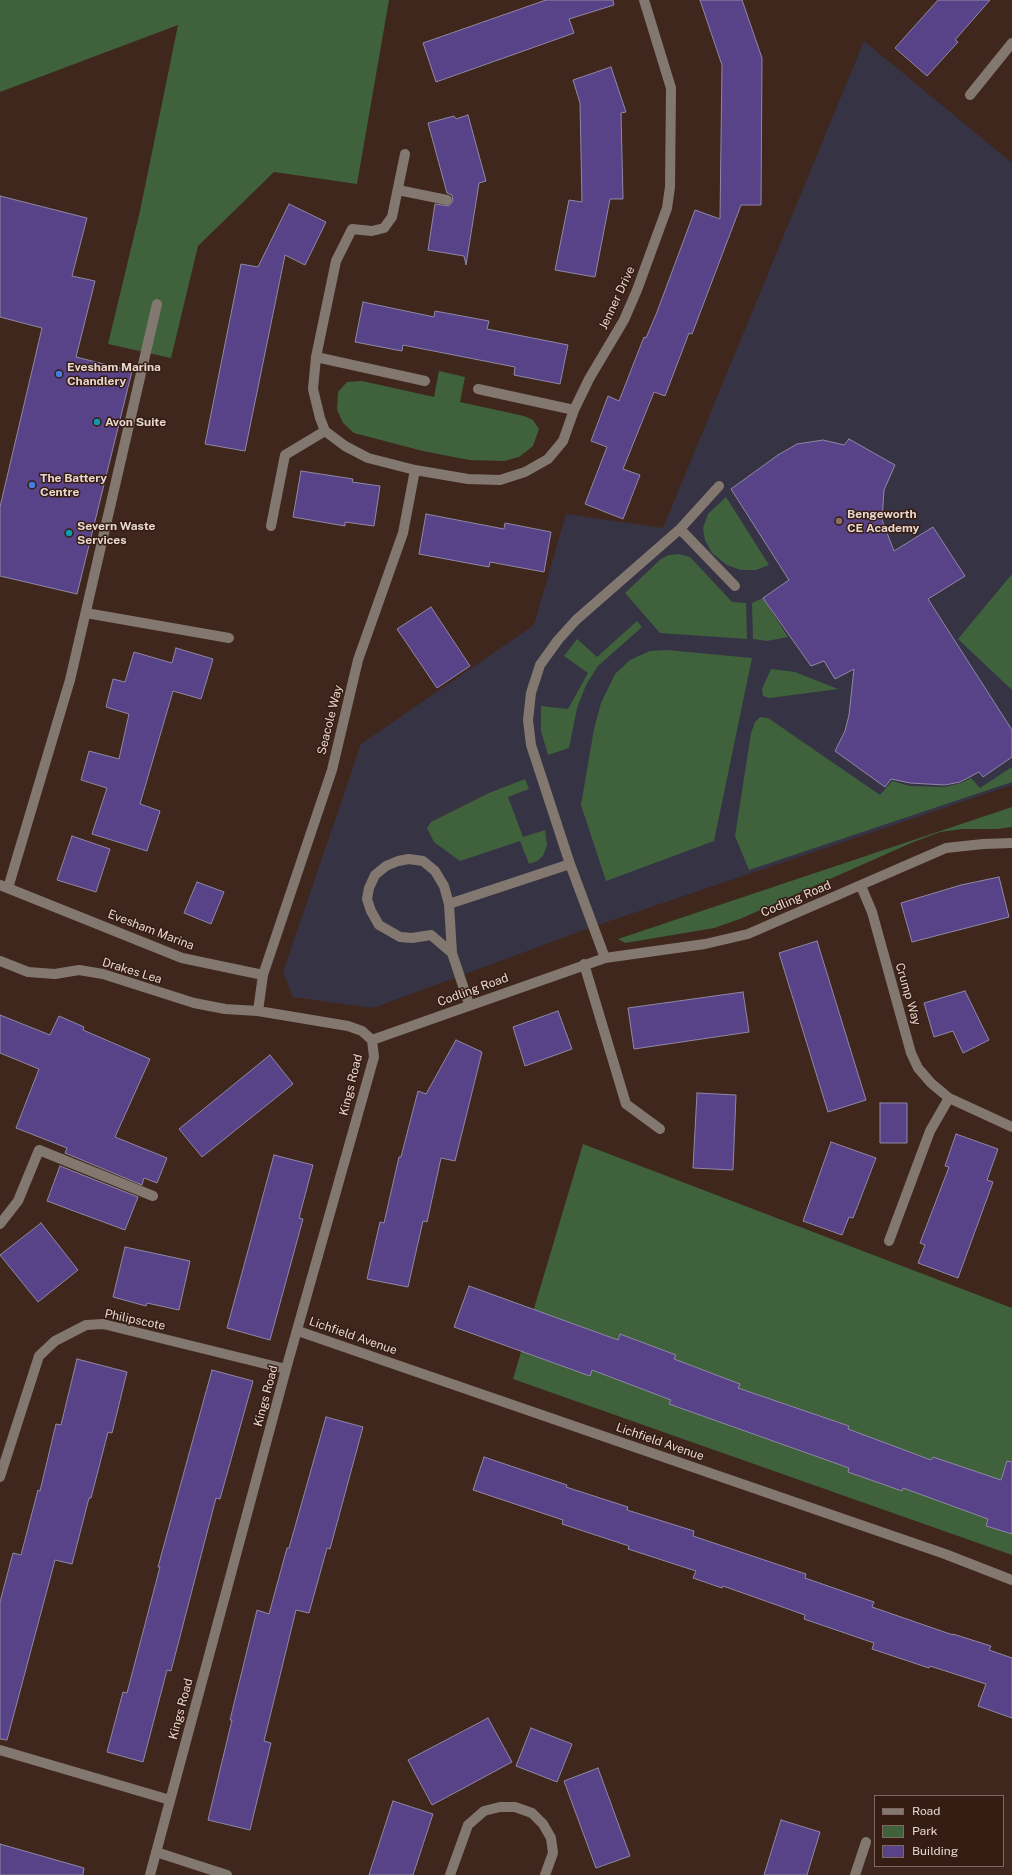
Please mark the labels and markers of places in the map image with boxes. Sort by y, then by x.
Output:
place label: Evesham Marina Chandlery [67,360,161,388]
marker: Evesham Marina Chandlery [54,369,64,379]
place label: Avon Suite [105,415,166,429]
marker: Avon Suite [92,417,102,427]
place label: The Battery Centre [40,471,107,499]
marker: The Battery Centre [27,480,37,490]
place label: Bengeworth CE Academy [847,507,919,535]
marker: Bengeworth CE Academy [834,516,844,526]
place label: Severn Waste Services [77,519,155,547]
marker: Severn Waste Services [64,528,74,538]

